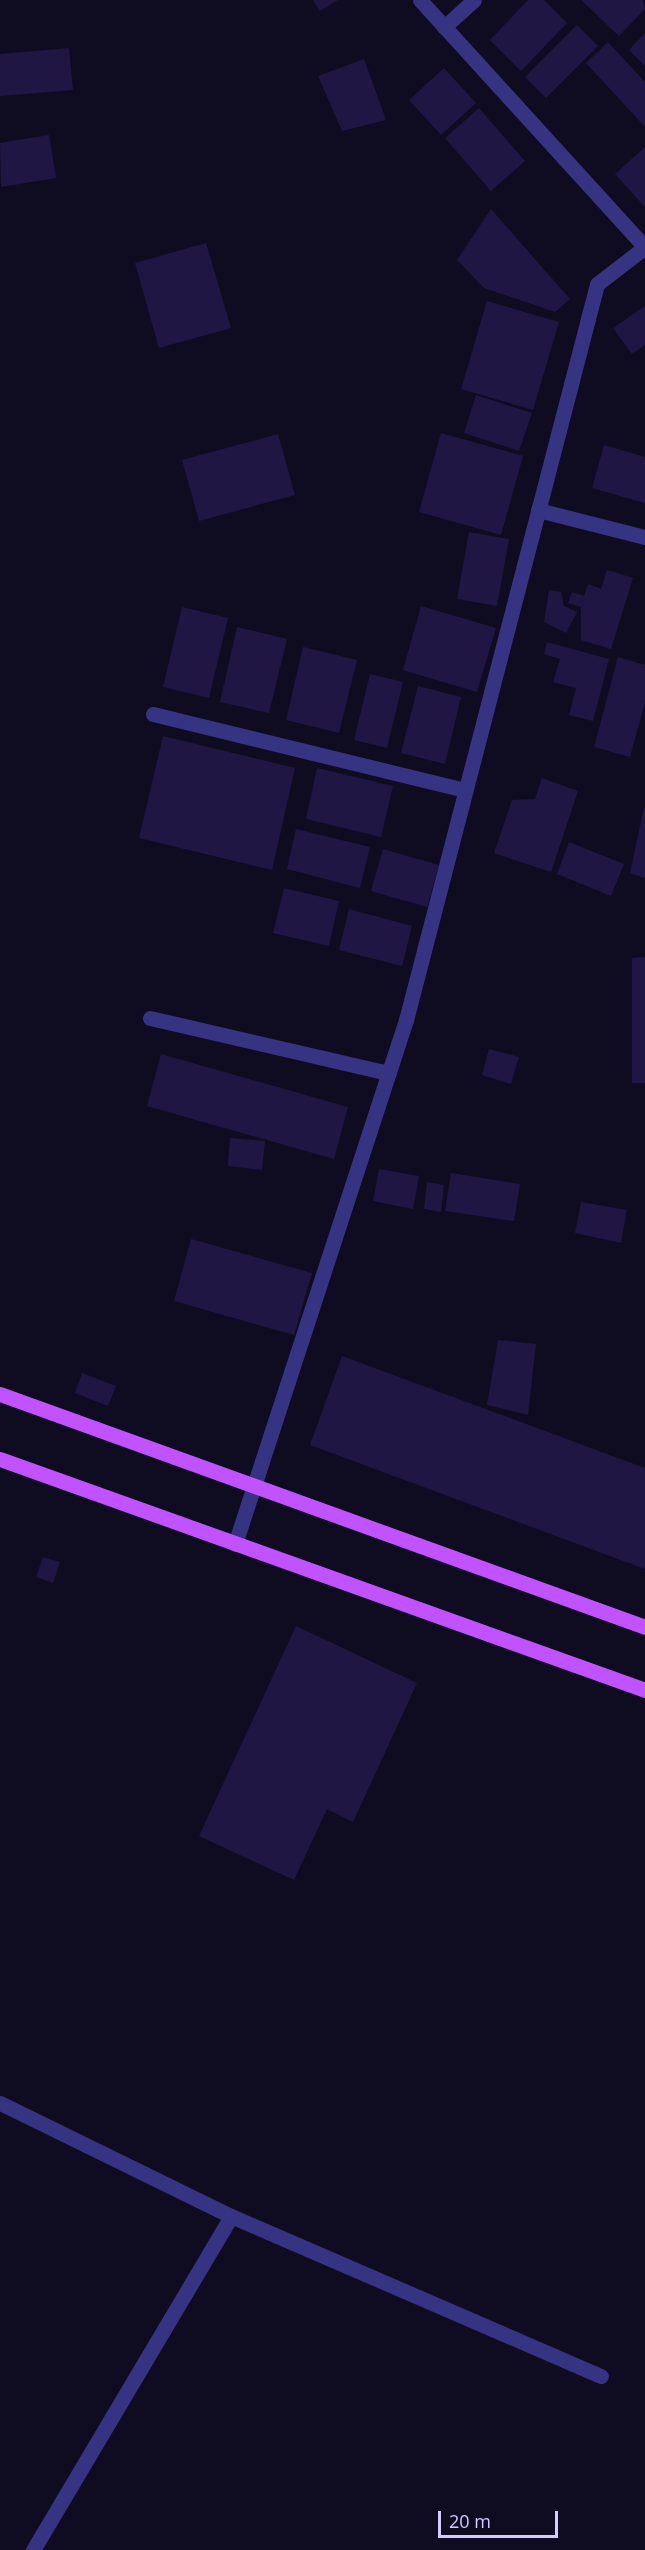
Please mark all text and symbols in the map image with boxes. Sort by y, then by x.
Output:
scale bar [441,2499,561,2537]
text: 20 m [449,2509,491,2533]

